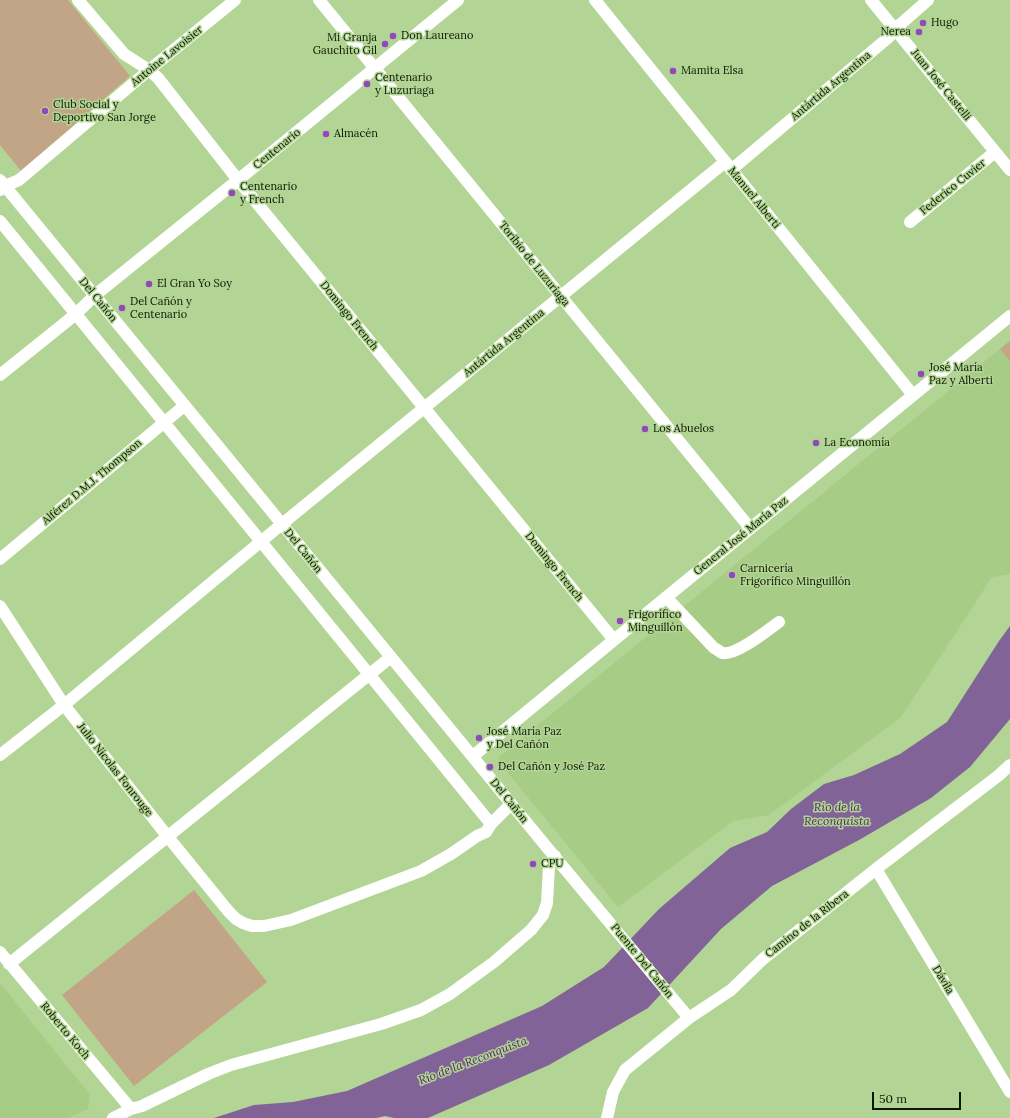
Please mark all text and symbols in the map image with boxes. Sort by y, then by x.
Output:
place label: Hugo [931,16,958,30]
marker: Hugo [918,18,928,28]
street label: Antoine Lavoisier [128,23,206,89]
place label: Nerea [880,25,911,39]
marker: Nerea [914,27,924,37]
place label: Don Laureano [401,29,473,43]
place label: Mi Granja Gauchito Gil [313,31,377,57]
marker: Don Laureano [388,31,398,41]
marker: Mi Granja Gauchito Gil [380,39,390,49]
street label: Juan José Castelli [908,47,974,123]
street label: Antártida Argentina [788,49,874,123]
place label: Mamita Elsa [681,64,743,78]
marker: Mamita Elsa [668,66,678,76]
place label: Centenario y Luzuriaga [375,71,434,97]
marker: Centenario y Luzuriaga [362,79,372,89]
place label: Club Social y Deportivo San Jorge [53,98,156,124]
marker: Club Social y Deportivo San Jorge [40,106,50,116]
street label: Centenario [251,126,303,172]
place label: Almacén [334,127,378,141]
marker: Almacén [321,129,331,139]
street label: Federico Cuvier [917,156,989,218]
street label: Manuel Alberti [725,165,783,231]
place label: Centenario y French [240,180,297,206]
marker: Centenario y French [227,188,237,198]
street label: Toribio de Luzuriaga [496,219,572,309]
street label: Del Cañón [76,275,120,325]
place label: El Gran Yo Soy [157,277,232,291]
marker: El Gran Yo Soy [144,279,154,289]
street label: Domingo French [317,279,381,353]
place label: Del Cañón y Centenario [130,295,192,321]
marker: Del Cañón y Centenario [117,303,127,313]
street label: Antártida Argentina [461,306,547,380]
place label: José María Paz y Alberti [929,361,993,387]
marker: José María Paz y Alberti [916,369,926,379]
place label: Los Abuelos [653,422,714,436]
marker: Los Abuelos [640,424,650,434]
street label: Alférez D.M.J. Thompson [39,436,145,528]
place label: La Economía [824,436,890,450]
marker: La Economía [811,438,821,448]
street label: General José María Paz [691,494,791,578]
street label: Del Cañón [281,526,325,576]
street label: Domingo French [522,530,586,604]
place label: Carnicería Frigorífico Minguillón [740,562,851,588]
marker: Carnicería Frigorífico Minguillón [727,570,737,580]
place label: Frigorífico Minguillón [628,608,683,634]
marker: Frigorífico Minguillón [615,616,625,626]
street label: Julio Nicolas Fonrouge [74,721,156,819]
place label: José María Paz y Del Cañón [487,725,562,751]
marker: José María Paz y Del Cañón [474,733,484,743]
place label: Del Cañón y José Paz [498,760,605,774]
marker: Del Cañón y José Paz [485,762,495,772]
street label: Del Cañón [487,776,531,826]
water label: Río de la Reconquista [804,801,870,829]
place label: CPU [541,857,564,871]
marker: CPU [528,859,538,869]
street label: Camino de la Ribera [763,887,851,961]
street label: Puente Del Cañón [608,921,676,1001]
street label: Dávila [929,963,957,997]
street label: Roberto Koch [37,1000,93,1062]
water label: Río de la Reconquista [417,1034,529,1088]
scale bar [874,1084,963,1110]
text: 50 m [879,1091,907,1106]

